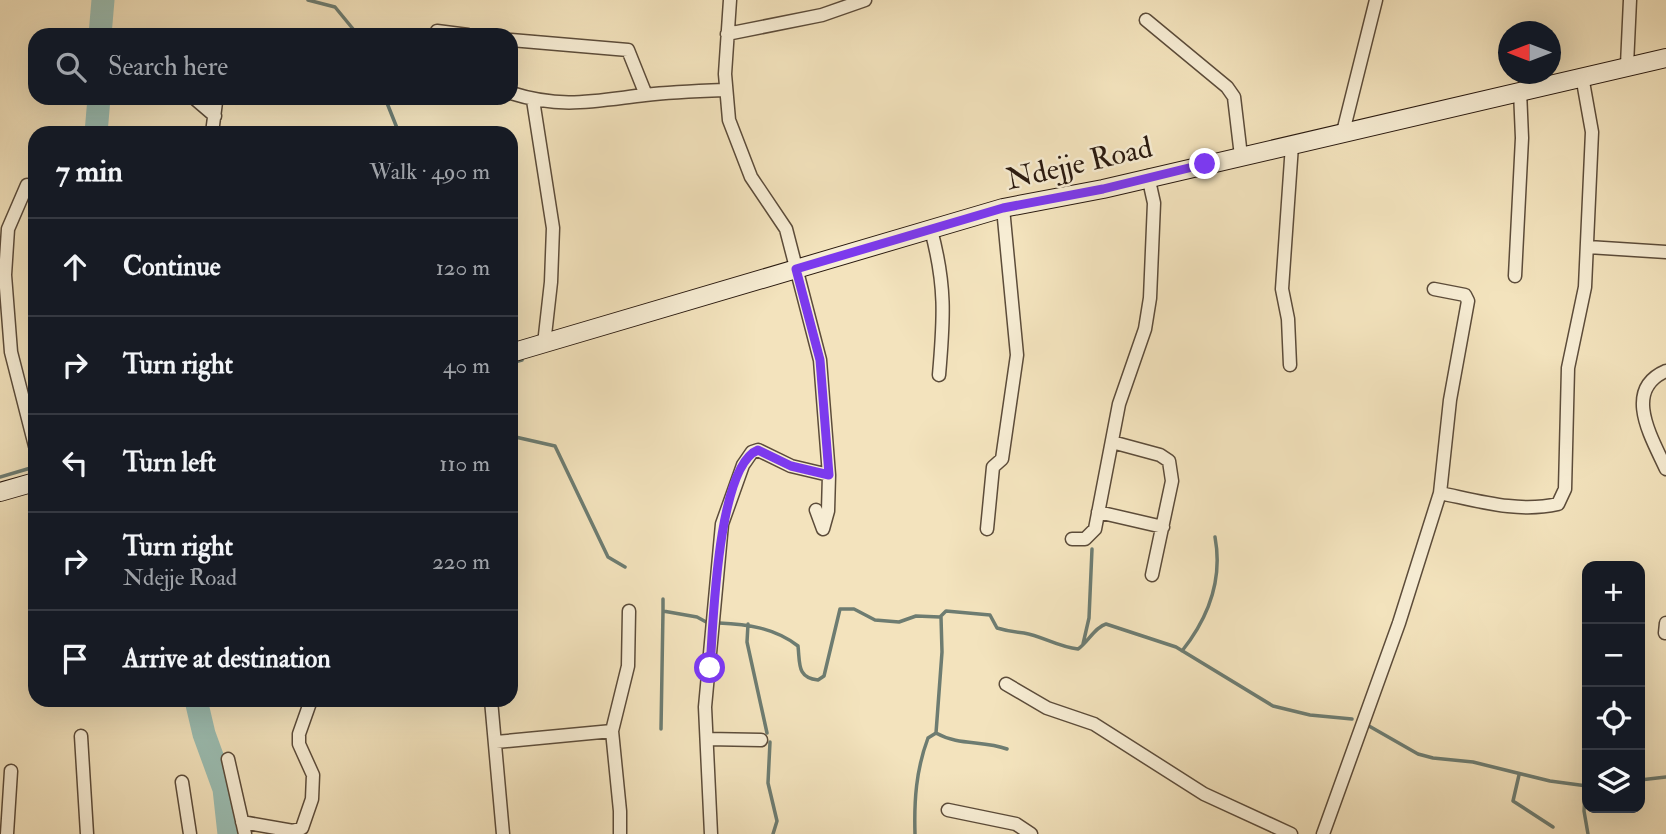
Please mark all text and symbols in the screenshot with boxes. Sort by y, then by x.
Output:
north arrow [1498,21,1561,84]
search box [28,28,518,105]
icon: search [52,48,90,86]
text: Search here [108,51,228,83]
street label: Ndejje Road [1002,129,1156,198]
route end [1189,148,1220,179]
text: 7 min [56,153,123,190]
text: Walk · 490 m [369,157,490,186]
icon: ahead [56,248,94,286]
text: Continue [123,251,221,283]
text: 120 m [436,253,490,282]
icon: right [56,346,94,384]
text: Turn right [123,349,233,381]
text: 40 m [443,351,490,380]
icon: left [56,444,94,482]
text: Turn left [123,447,216,479]
text: 110 m [439,449,490,478]
text: Turn right [123,531,233,563]
icon: right [56,542,94,580]
text: 220 m [432,547,490,576]
map controls [1582,561,1645,813]
button: + [1582,561,1645,624]
text: Ndejje Road [123,563,237,592]
button: − [1582,624,1645,687]
icon: arrive [56,640,94,678]
text: Arrive at destination [123,643,331,675]
route start [694,652,725,683]
button: locate [1582,687,1645,750]
button: layers [1582,750,1645,813]

